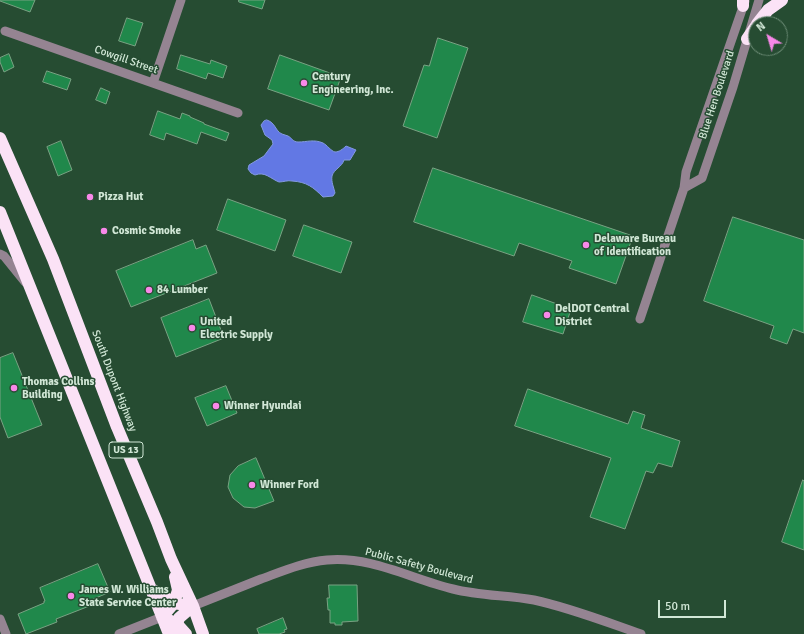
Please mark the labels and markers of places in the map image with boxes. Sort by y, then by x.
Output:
place label: Century Engineering, Inc. [312,70,394,96]
marker: Century Engineering, Inc. [299,78,309,88]
place label: Pizza Hut [98,190,143,204]
marker: Pizza Hut [85,192,95,202]
place label: Cosmic Smoke [112,224,181,238]
marker: Cosmic Smoke [99,226,109,236]
place label: Delaware Bureau of Identification [594,232,676,258]
marker: Delaware Bureau of Identification [581,240,591,250]
place label: 84 Lumber [157,283,208,297]
marker: 84 Lumber [144,285,154,295]
place label: DelDOT Central District [555,302,629,328]
marker: DelDOT Central District [542,310,552,320]
place label: United Electric Supply [200,315,273,341]
marker: United Electric Supply [187,323,197,333]
place label: Thomas Collins Building [22,375,94,401]
marker: Thomas Collins Building [9,383,19,393]
place label: Winner Hyundai [224,399,301,413]
marker: Winner Hyundai [211,401,221,411]
place label: Winner Ford [260,478,319,492]
marker: Winner Ford [247,480,257,490]
place label: James W. Williams State Service Center [79,583,176,609]
marker: James W. Williams State Service Center [66,591,76,601]

